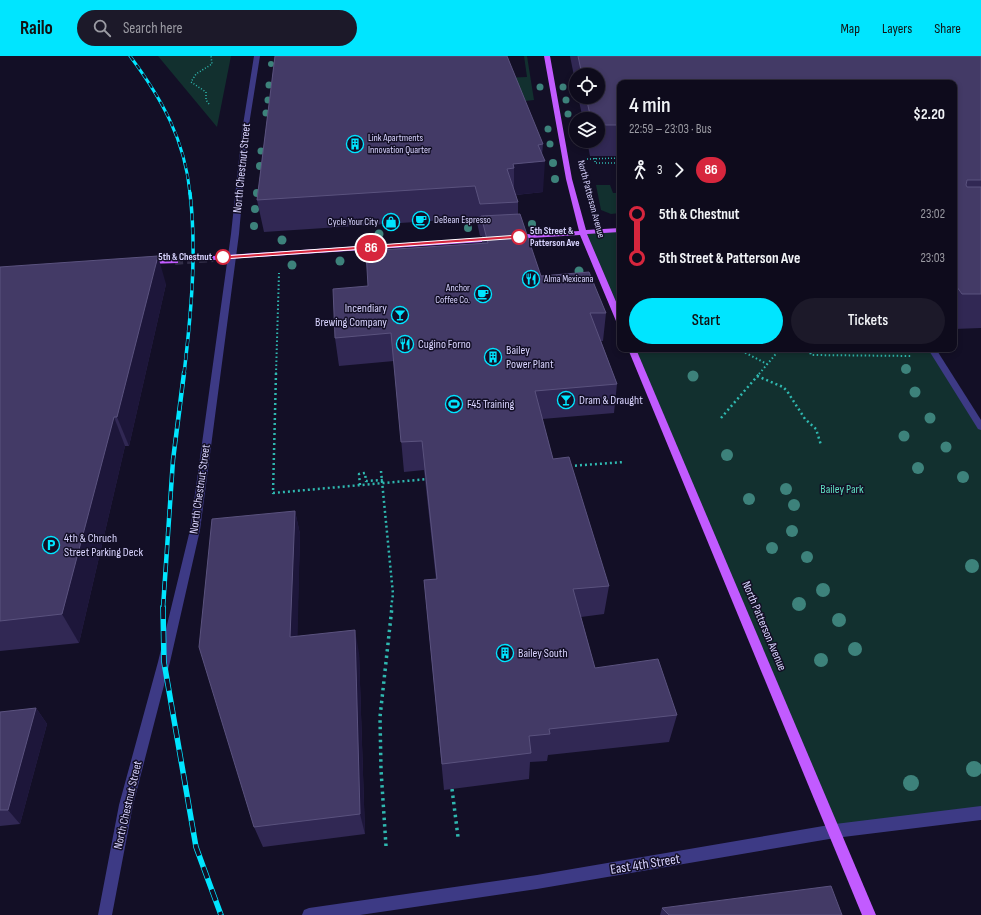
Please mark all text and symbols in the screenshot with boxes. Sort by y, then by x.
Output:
search box [77,10,357,46]
text: Railo [20,17,53,40]
icon: search [91,17,113,39]
text: Search here [123,19,183,38]
text: Map [840,20,860,37]
text: Layers [882,20,912,37]
text: Share [934,20,961,37]
map controls [569,68,605,148]
button: locate [569,68,605,104]
text: 4 min [629,92,671,119]
text: $2.20 [913,105,945,124]
button: layers [569,112,605,148]
text: 22:59 – 23:03 · Bus [629,121,712,137]
street label: North Chestnut Street [230,122,254,214]
place label: Link Apartments Innovation Quarter [368,132,431,156]
building icon: Link Apartments Innovation Quarter [345,134,365,154]
street label: North Patterson Avenue [575,159,607,239]
icon: walk [629,159,651,181]
icon: forward [668,159,690,181]
text: 86 [704,161,718,178]
text: 3 [657,162,662,178]
text: 5th & Chestnut [659,205,740,224]
text: 23:02 [921,206,945,222]
cafe icon: DeBean Espresso [411,210,431,230]
shop icon: Cycle Your City [381,212,401,232]
place label: DeBean Espresso [434,214,491,226]
place label: Cycle Your City [328,216,378,228]
place label: 5th Street & Patterson Ave [530,225,579,249]
marker: 5th Street & Patterson Ave [511,229,527,245]
line badge: 86 [353,235,389,261]
text: 86 [364,239,378,256]
marker: 5th & Chestnut [215,249,231,265]
text: 5th Street & Patterson Ave [659,249,800,268]
text: 23:03 [920,250,945,266]
place label: 5th & Chestnut [158,251,213,263]
restaurant icon: Alma Mexicana [521,269,541,289]
place label: Alma Mexicana [543,273,594,285]
place label: Anchor Coffee Co. [435,282,470,306]
cafe icon: Anchor Coffee Co. [473,284,493,304]
button: Start [629,298,783,344]
button: Tickets [791,298,945,344]
place label: Incendiary Brewing Company [315,301,387,330]
bar icon: Incendiary Brewing Company [390,305,410,325]
restaurant icon: Cugino Forno [395,334,415,354]
place label: Cugino Forno [418,337,471,352]
place label: Bailey Power Plant [506,343,554,372]
building icon: Bailey Power Plant [483,347,503,367]
bar icon: Dram & Draught [556,390,576,410]
place label: Dram & Draught [579,393,643,408]
sports icon: F45 Training [444,394,464,414]
place label: F45 Training [467,397,515,412]
street label: North Chestnut Street [186,443,214,535]
park label: Bailey Park [820,482,864,497]
place label: 4th & Chruch Street Parking Deck [64,531,143,560]
parking icon: 4th & Chruch Street Parking Deck [41,535,61,555]
street label: North Patterson Avenue [738,579,790,673]
building icon: Bailey South [495,643,515,663]
place label: Bailey South [518,646,568,661]
street label: North Chestnut Street [111,759,146,851]
street label: East 4th Street [609,850,681,878]

